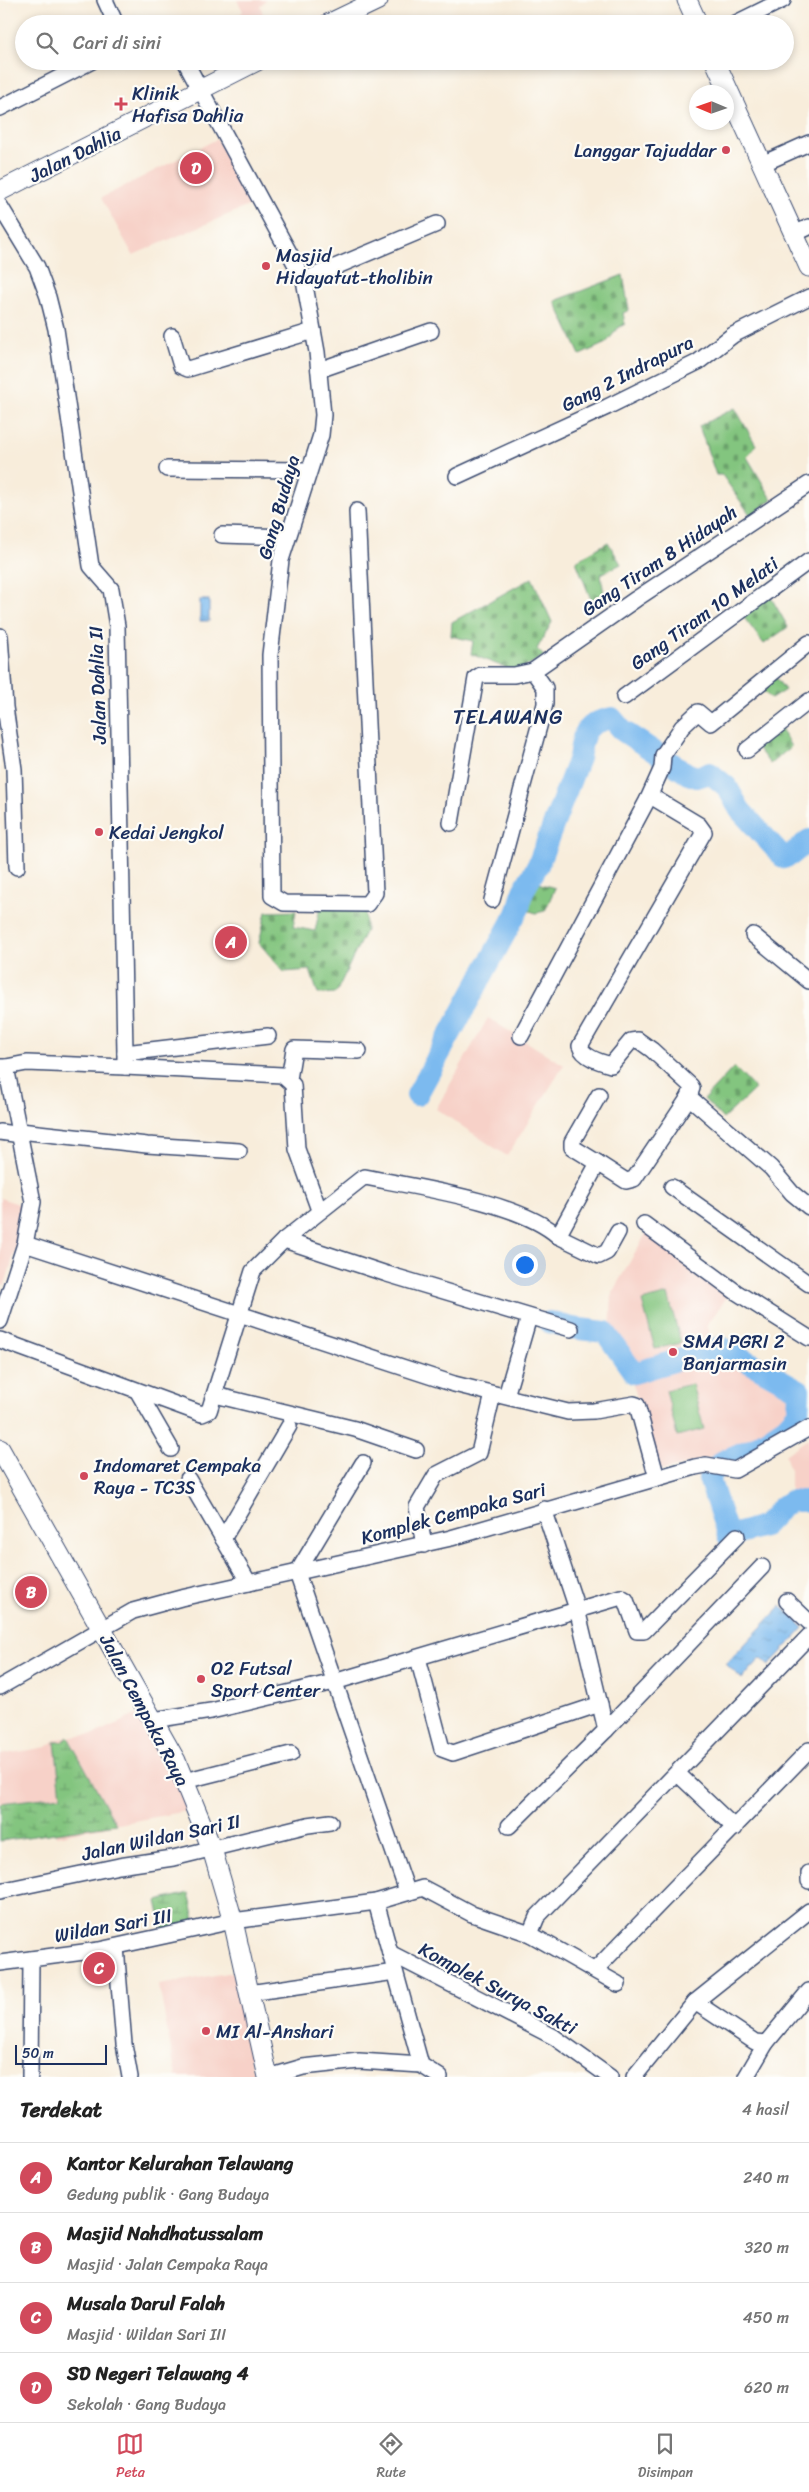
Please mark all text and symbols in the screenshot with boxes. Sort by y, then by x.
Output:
search box [15,15,794,70]
text: Cari di sini [73,26,161,59]
icon: search [33,29,61,57]
place label: Klinik Hafisa Dahlia [132,77,244,132]
north arrow [689,85,734,130]
marker: Klinik Hafisa Dahlia [114,97,128,111]
street label: Jalan Dahlia [22,117,128,192]
place label: Langgar Tajuddar [574,134,717,167]
marker: Langgar Tajuddar [720,144,732,156]
pin: D [180,149,212,187]
place label: Masjid Hidayatut-tholibin [276,239,433,294]
marker: Masjid Hidayatut-tholibin [260,260,272,272]
street label: Gang 2 Indrapura [555,326,700,421]
street label: Gang Budaya [248,450,309,563]
street label: Gang Tiram 8 Hidayah [575,496,744,625]
street label: Gang Tiram 10 Melati [623,548,786,679]
street label: Jalan Dahlia II [79,625,116,745]
district label: TELAWANG [453,698,563,736]
place label: Kedai Jengkol [109,816,224,849]
marker: Kedai Jengkol [93,826,105,838]
pin: A [215,923,247,961]
your location [512,1252,538,1278]
place label: SMA PGRI 2 Banjarmasin [683,1325,787,1380]
marker: SMA PGRI 2 Banjarmasin [667,1346,679,1358]
place label: Indomaret Cempaka Raya - TC3S [93,1449,262,1504]
marker: Indomaret Cempaka Raya - TC3S [78,1470,90,1482]
street label: Komplek Cempaka Sari [357,1473,550,1554]
pin: B [15,1573,47,1611]
street label: Jalan Cempaka Raya [90,1627,199,1793]
place label: O2 Futsal Sport Center [211,1652,321,1707]
marker: O2 Futsal Sport Center [195,1673,207,1685]
street label: Jalan Wildan Sari II [78,1805,244,1871]
street label: Wildan Sari III [52,1899,175,1952]
street label: Komplek Surya Sakti [413,1933,584,2045]
pin: C [83,1949,115,1987]
place label: MI Al-Anshari [216,2015,334,2048]
marker: MI Al-Anshari [200,2025,212,2037]
text: 50 m [22,2041,54,2066]
scale bar [15,2042,108,2065]
text: Terdekat [20,2091,102,2129]
text: 4 hasil [742,2095,789,2124]
text: Kantor Kelurahan Telawang [67,2147,293,2180]
text: A [31,2163,41,2192]
text: 240 m [743,2163,789,2192]
text: Gedung publik · Gang Budaya [67,2180,269,2209]
text: Masjid Nahdhatussalam [67,2217,263,2250]
text: B [31,2233,41,2262]
text: 320 m [744,2233,789,2262]
text: Masjid · Jalan Cempaka Raya [67,2250,268,2279]
text: Musala Darul Falah [67,2287,225,2320]
text: C [31,2303,41,2332]
text: 450 m [743,2303,789,2332]
text: Masjid · Wildan Sari III [67,2320,226,2349]
text: SD Negeri Telawang 4 [67,2357,249,2390]
text: D [31,2373,41,2402]
text: 620 m [744,2373,789,2402]
text: Sekolah · Gang Budaya [67,2390,226,2419]
tab: Peta [116,2430,145,2485]
tab: Rute [377,2430,406,2485]
tab: Disimpan [638,2430,693,2485]

